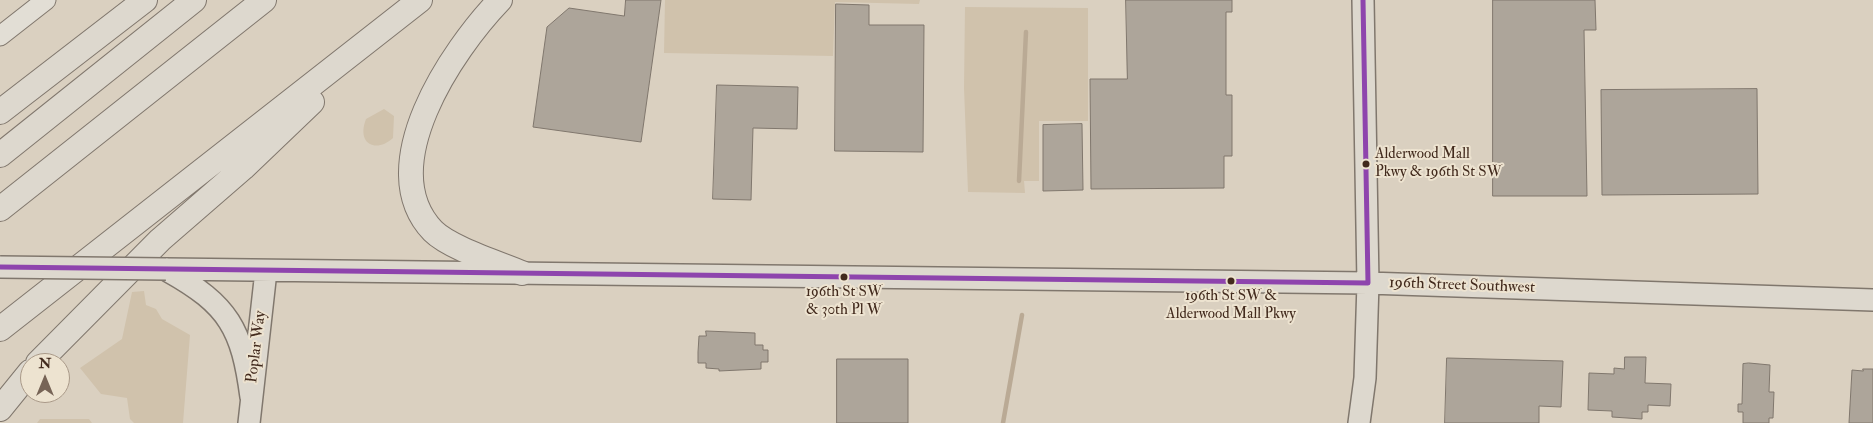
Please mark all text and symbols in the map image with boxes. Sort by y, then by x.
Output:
place label: Alderwood Mall Pkwy & 196th St SW [1375,146,1502,181]
marker: Alderwood Mall Pkwy & 196th St SW [1361,159,1371,169]
marker: 196th St SW & 30th Pl W [839,272,849,282]
street label: 196th Street Southwest [1389,274,1535,298]
marker: 196th St SW & Alderwood Mall Pkwy [1226,276,1236,286]
place label: 196th St SW & 30th Pl W [806,284,882,319]
place label: 196th St SW & Alderwood Mall Pkwy [1166,288,1296,323]
street label: Poplar Way [243,310,271,384]
north arrow [20,353,70,403]
text: N [39,355,51,372]

